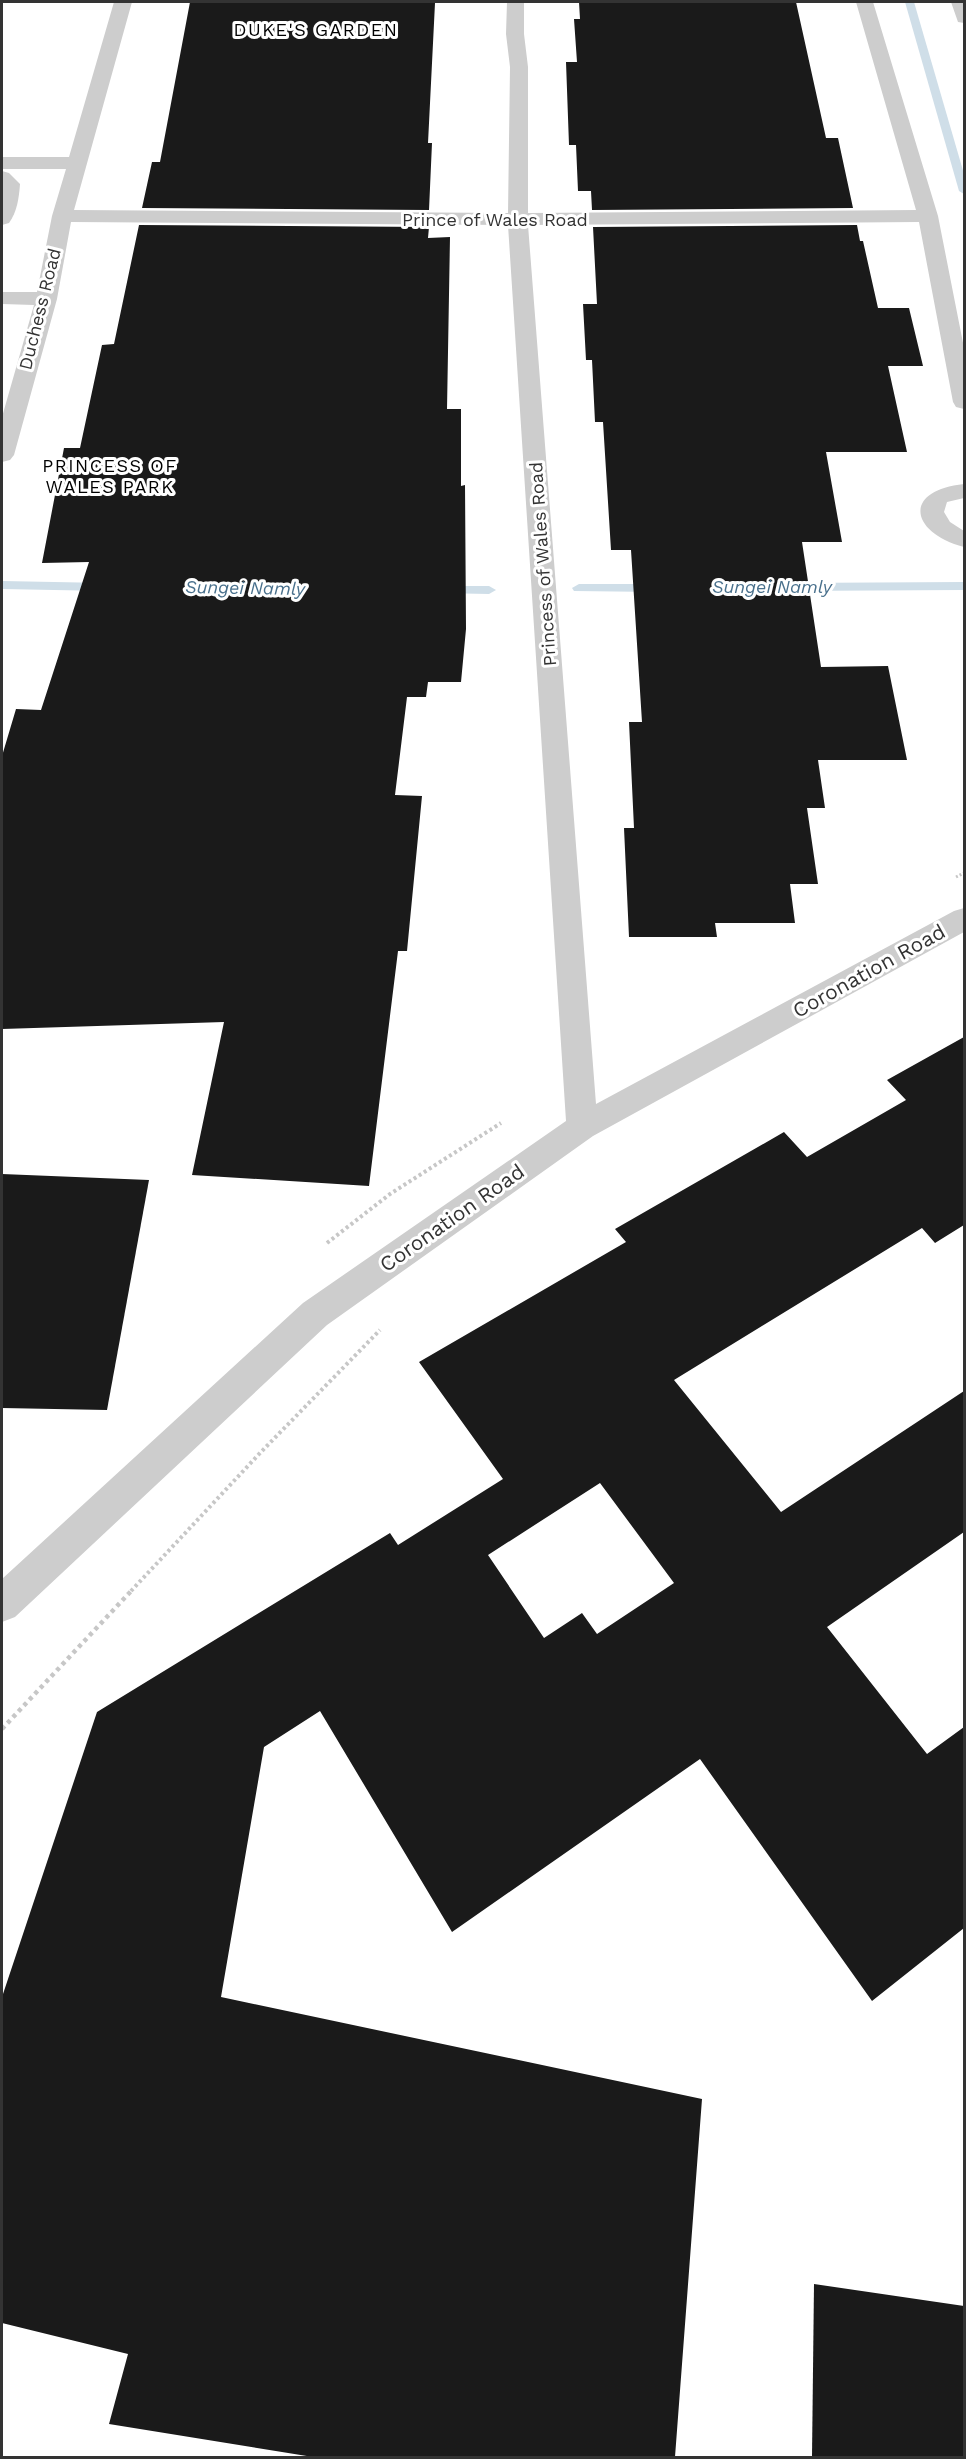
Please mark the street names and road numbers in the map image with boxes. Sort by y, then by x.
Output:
street label: Prince of Wales Road [402,209,588,230]
street label: Duchess Road [14,246,65,372]
street label: Princess of Wales Road [525,461,560,667]
street label: Coronation Road [788,918,949,1023]
street label: Coronation Road [375,1158,529,1277]

